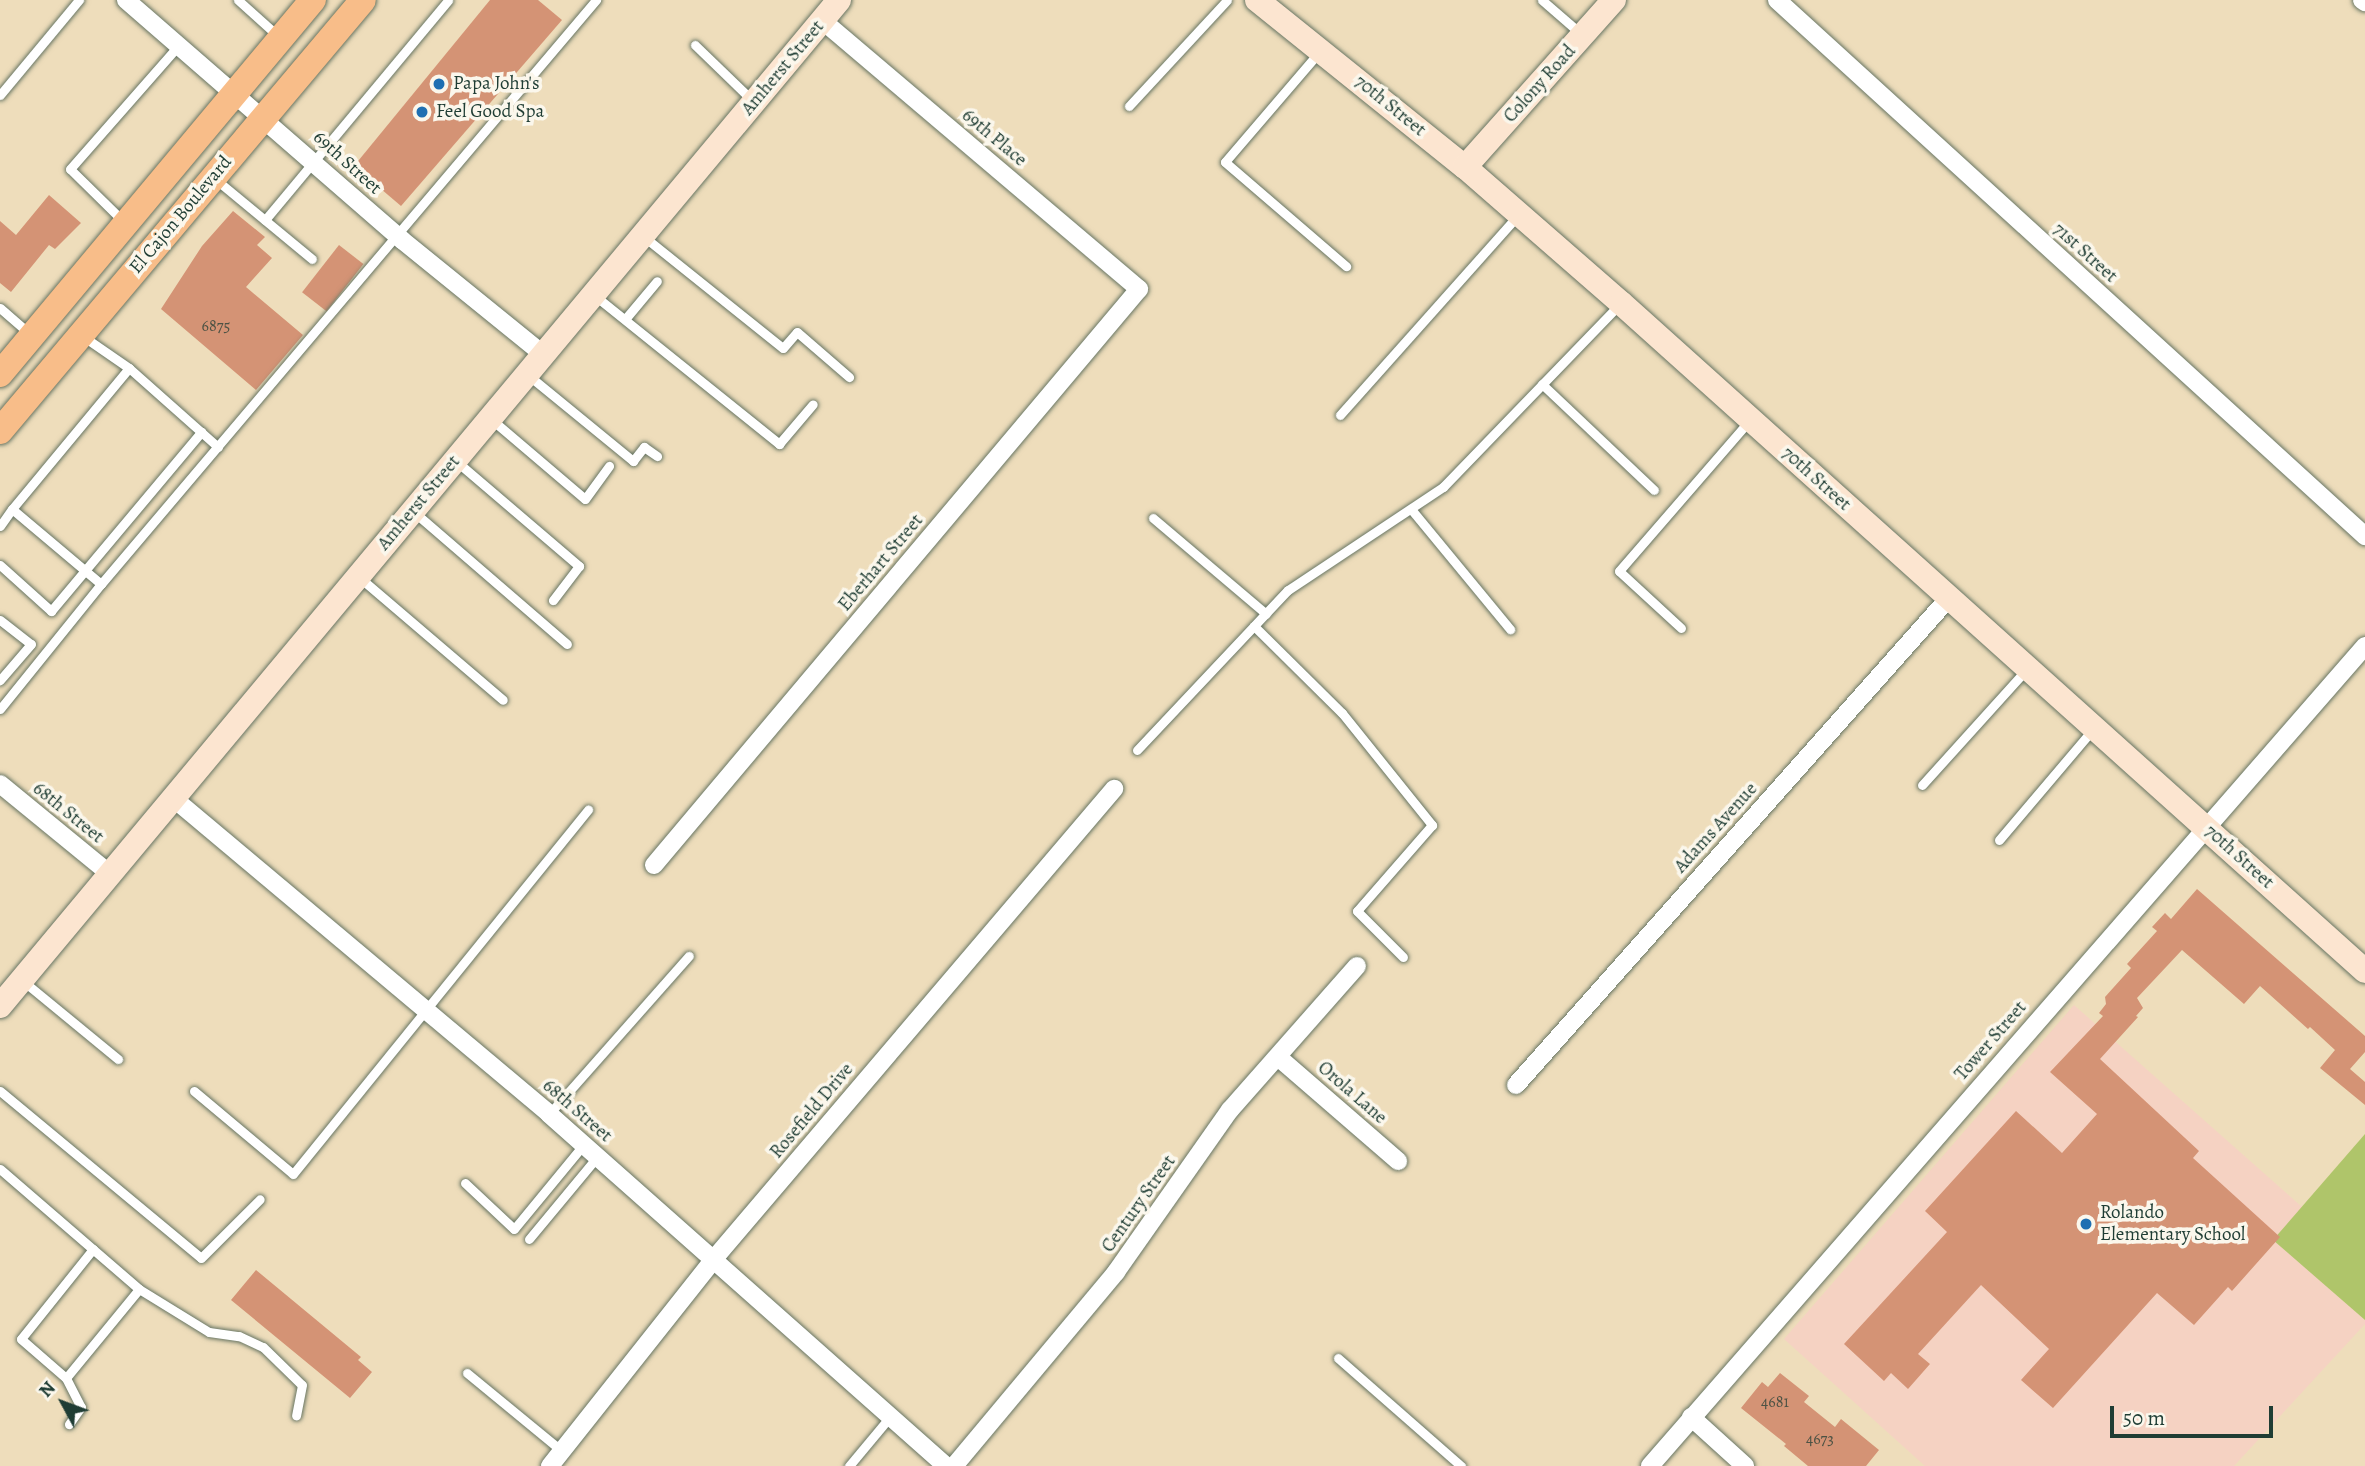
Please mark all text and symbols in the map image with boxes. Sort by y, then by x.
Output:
street label: Amherst Street [737,16,829,120]
street label: Colony Road [1499,40,1581,128]
street label: 70th Street [1350,70,1430,142]
place label: Papa John's [453,73,540,95]
marker: Papa John's [431,76,447,92]
place label: Feel Good Spa [436,101,544,123]
marker: Feel Good Spa [414,104,430,120]
street label: 69th Place [957,104,1031,172]
street label: 69th Street [308,126,386,200]
street label: El Cajon Boulevard [125,151,237,279]
street label: 71st Street [2048,218,2122,288]
house number: 6875 [202,316,230,336]
street label: 70th Street [1777,442,1855,516]
street label: Amherst Street [373,451,465,555]
street label: Eberhart Street [834,510,928,616]
street label: 68th Street [28,777,108,849]
street label: Adams Avenue [1670,778,1762,878]
street label: 70th Street [2200,820,2278,894]
street label: Tower Street [1950,997,2032,1085]
street label: Orola Lane [1313,1057,1391,1129]
street label: Rosefield Drive [765,1059,859,1163]
street label: 68th Street [537,1075,617,1147]
street label: Century Street [1097,1151,1181,1257]
place label: Rolando Elementary School [2100,1202,2245,1246]
marker: Rolando Elementary School [2078,1216,2094,1232]
north arrow [28,1368,98,1438]
text: N [33,1375,62,1403]
house number: 4681 [1761,1392,1789,1412]
scale bar [2113,1392,2276,1436]
text: 50 m [2123,1404,2165,1432]
house number: 4673 [1806,1429,1834,1449]

